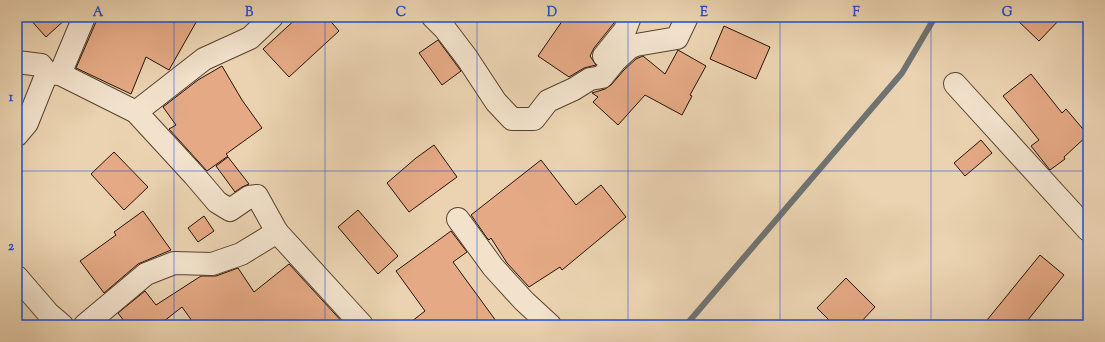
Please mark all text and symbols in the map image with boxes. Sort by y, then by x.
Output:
text: A [93,4,104,22]
text: B [245,4,254,22]
text: C [396,4,406,22]
text: D [547,4,557,22]
text: E [700,4,708,22]
text: F [852,4,860,22]
text: G [1002,4,1013,22]
text: 1 [9,89,14,107]
text: 2 [8,238,15,256]

